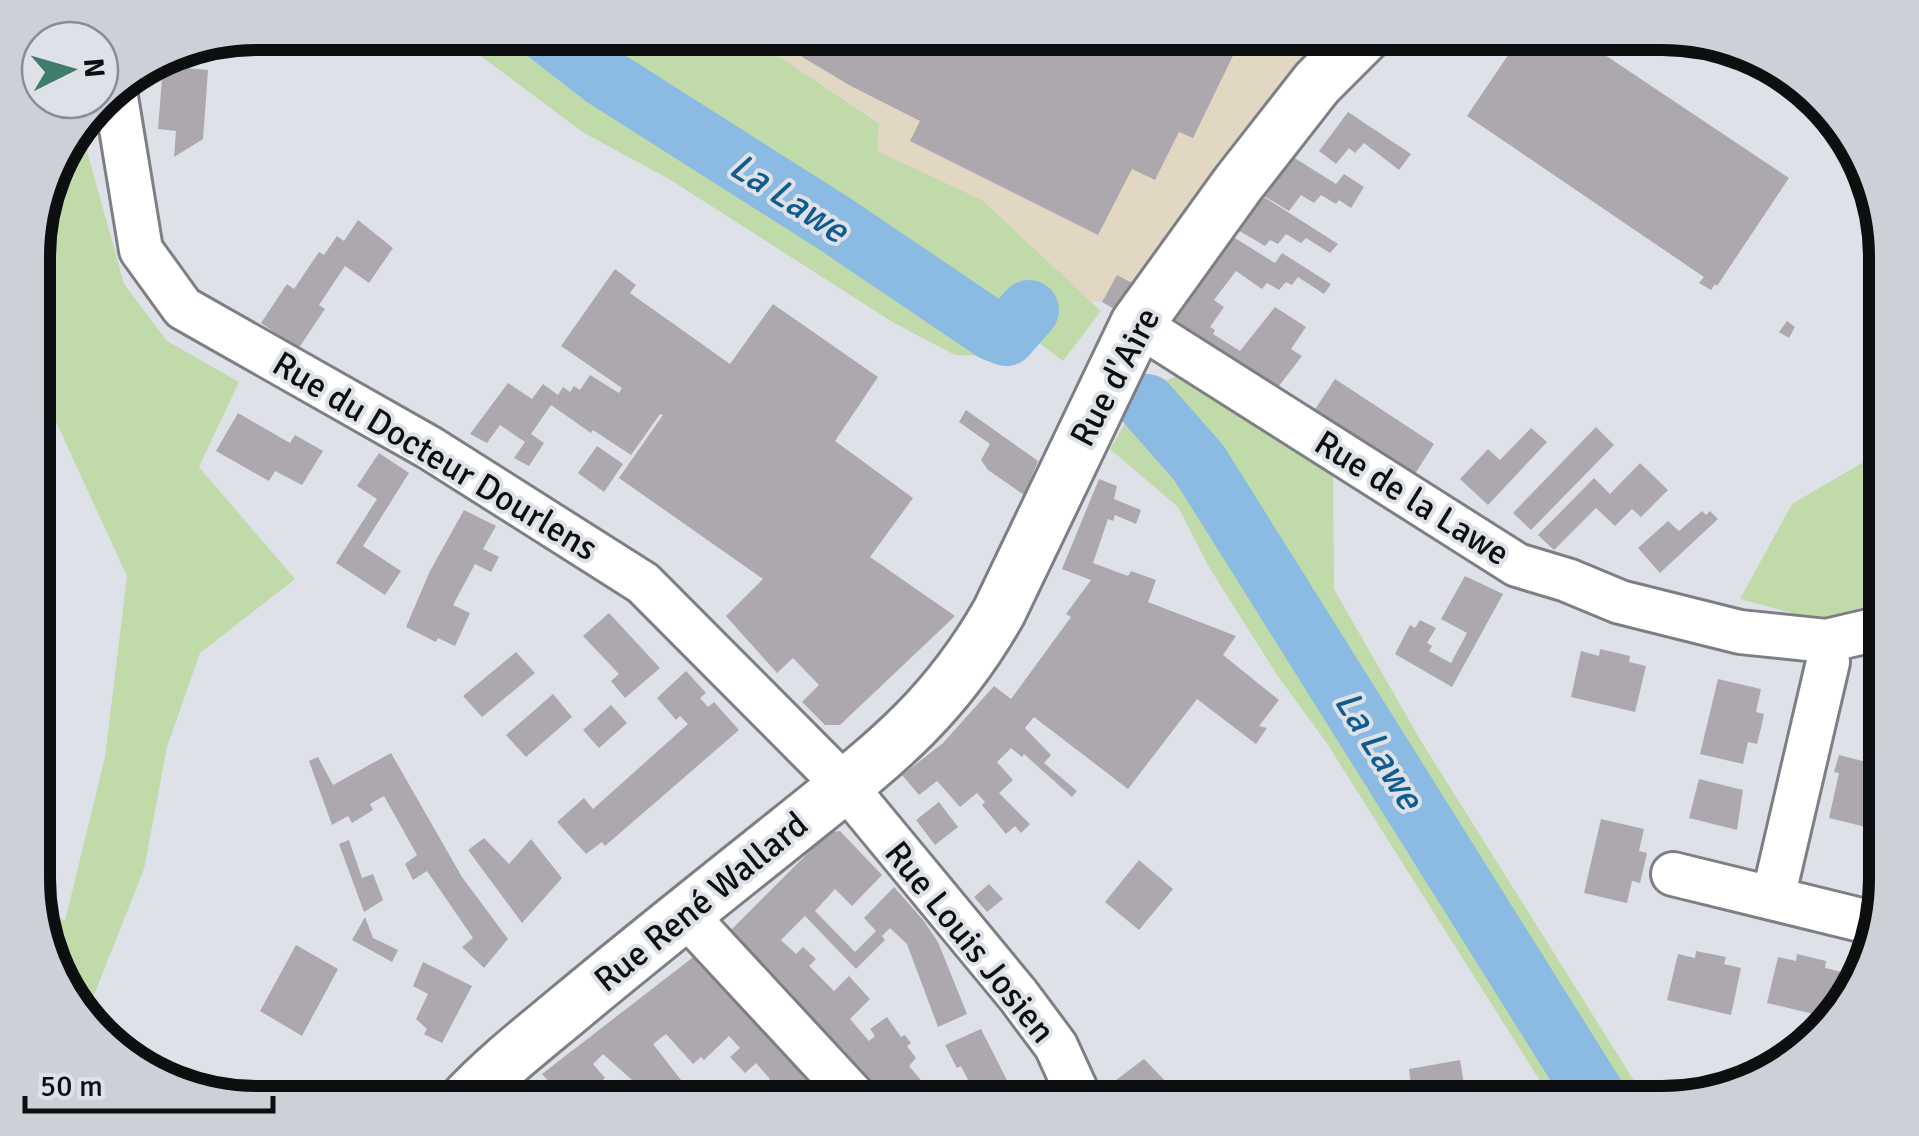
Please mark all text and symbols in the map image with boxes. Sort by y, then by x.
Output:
north arrow [20,20,120,120]
text: N [76,57,112,79]
water label: La Lawe [721,143,859,255]
street label: Rue d'Aire [1061,300,1169,454]
street label: Rue du Docteur Dourlens [265,342,605,570]
street label: Rue de la Lawe [1307,421,1517,575]
water label: La Lawe [1324,682,1435,820]
street label: Rue René Wallard [586,803,816,1001]
street label: Rue Louis Josien [876,832,1064,1052]
scale bar [25,1051,272,1113]
text: 50 m [40,1068,103,1105]

